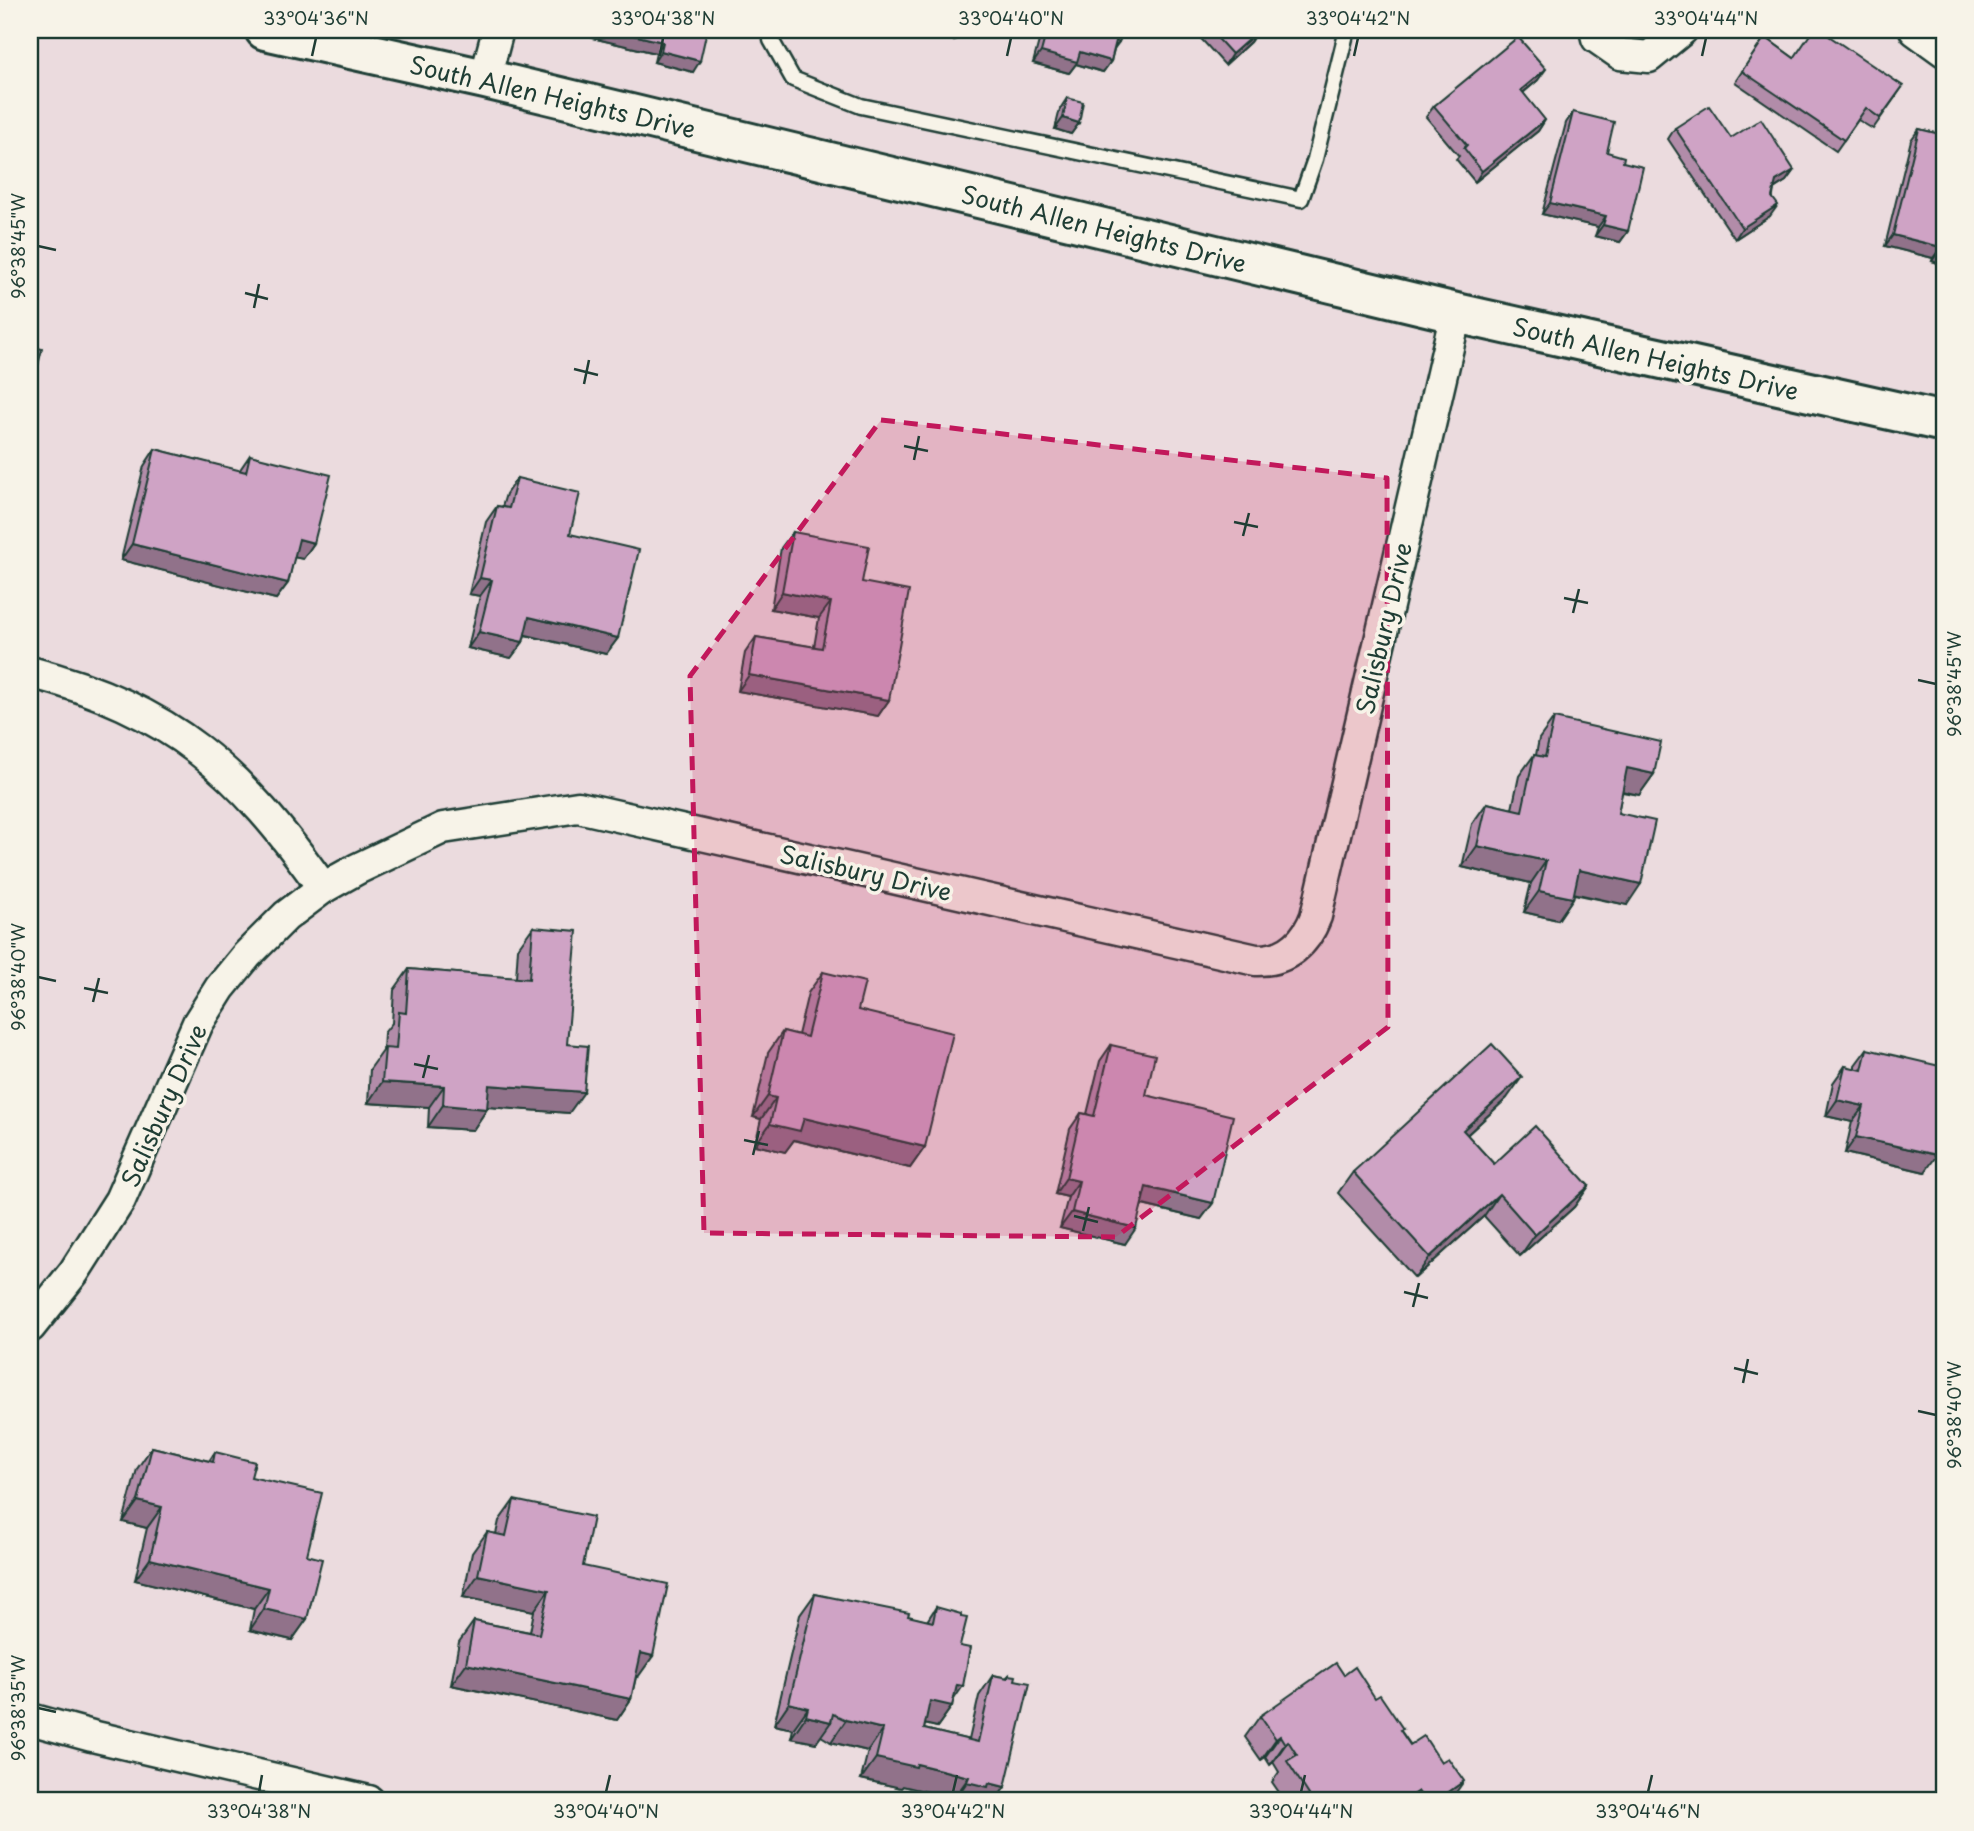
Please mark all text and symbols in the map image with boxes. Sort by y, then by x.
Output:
text: 33°04'36"N [263,4,369,31]
text: 33°04'38"N [611,4,715,31]
text: 33°04'40"N [958,4,1064,31]
text: 33°04'42"N [1306,4,1410,31]
text: 33°04'44"N [1654,4,1758,31]
street label: South Allen Heights Drive [406,46,700,146]
street label: South Allen Heights Drive [958,175,1250,281]
text: 96°38'45"W [4,192,31,299]
street label: South Allen Heights Drive [1509,308,1803,408]
street label: Salisbury Drive [1346,539,1420,717]
text: 96°38'45"W [1940,630,1967,737]
street label: Salisbury Drive [777,835,955,909]
text: 96°38'40"W [4,923,31,1031]
street label: Salisbury Drive [111,1018,215,1192]
text: 96°38'40"W [1940,1361,1967,1469]
text: 96°38'35"W [4,1654,31,1761]
text: 33°04'38"N [207,1797,311,1824]
text: 33°04'40"N [553,1797,659,1824]
text: 33°04'42"N [901,1797,1005,1824]
text: 33°04'44"N [1249,1797,1353,1824]
text: 33°04'46"N [1595,1797,1701,1824]

